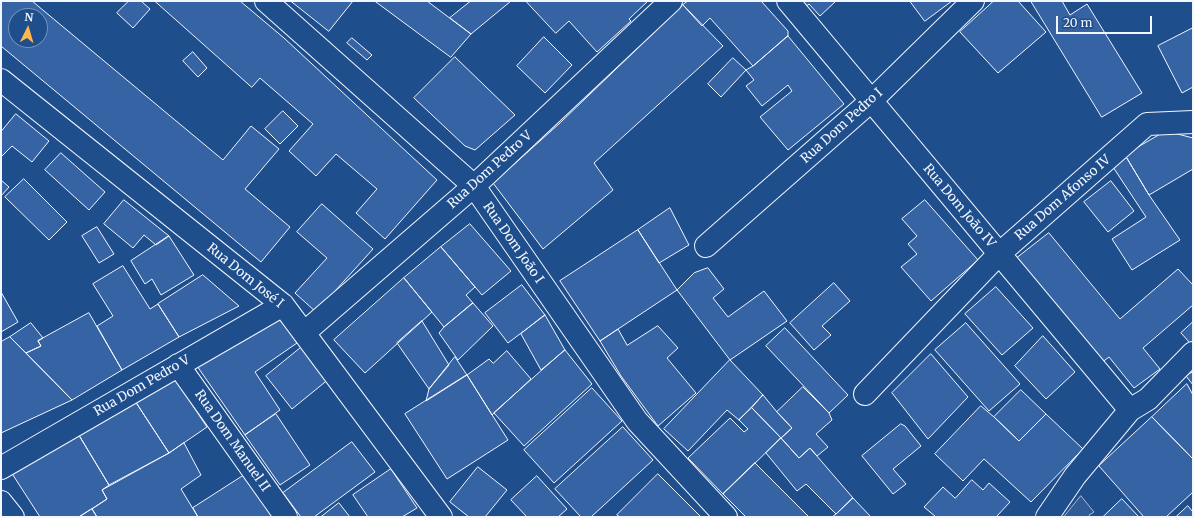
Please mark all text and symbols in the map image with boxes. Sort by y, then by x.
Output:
north arrow [8,8,48,48]
scale bar [1058,8,1154,34]
text: N [24,10,34,24]
text: 20 m [1063,15,1092,30]
street label: Rua Dom Pedro I [798,85,886,167]
street label: Rua Dom Pedro V [444,128,536,212]
street label: Rua Dom Afonso IV [1012,152,1114,244]
street label: Rua Dom João IV [920,161,998,251]
street label: Rua Dom João I [479,199,547,287]
street label: Rua Dom José I [204,240,286,312]
street label: Rua Dom Pedro V [91,352,193,420]
street label: Rua Dom Manuel II [191,387,273,495]

